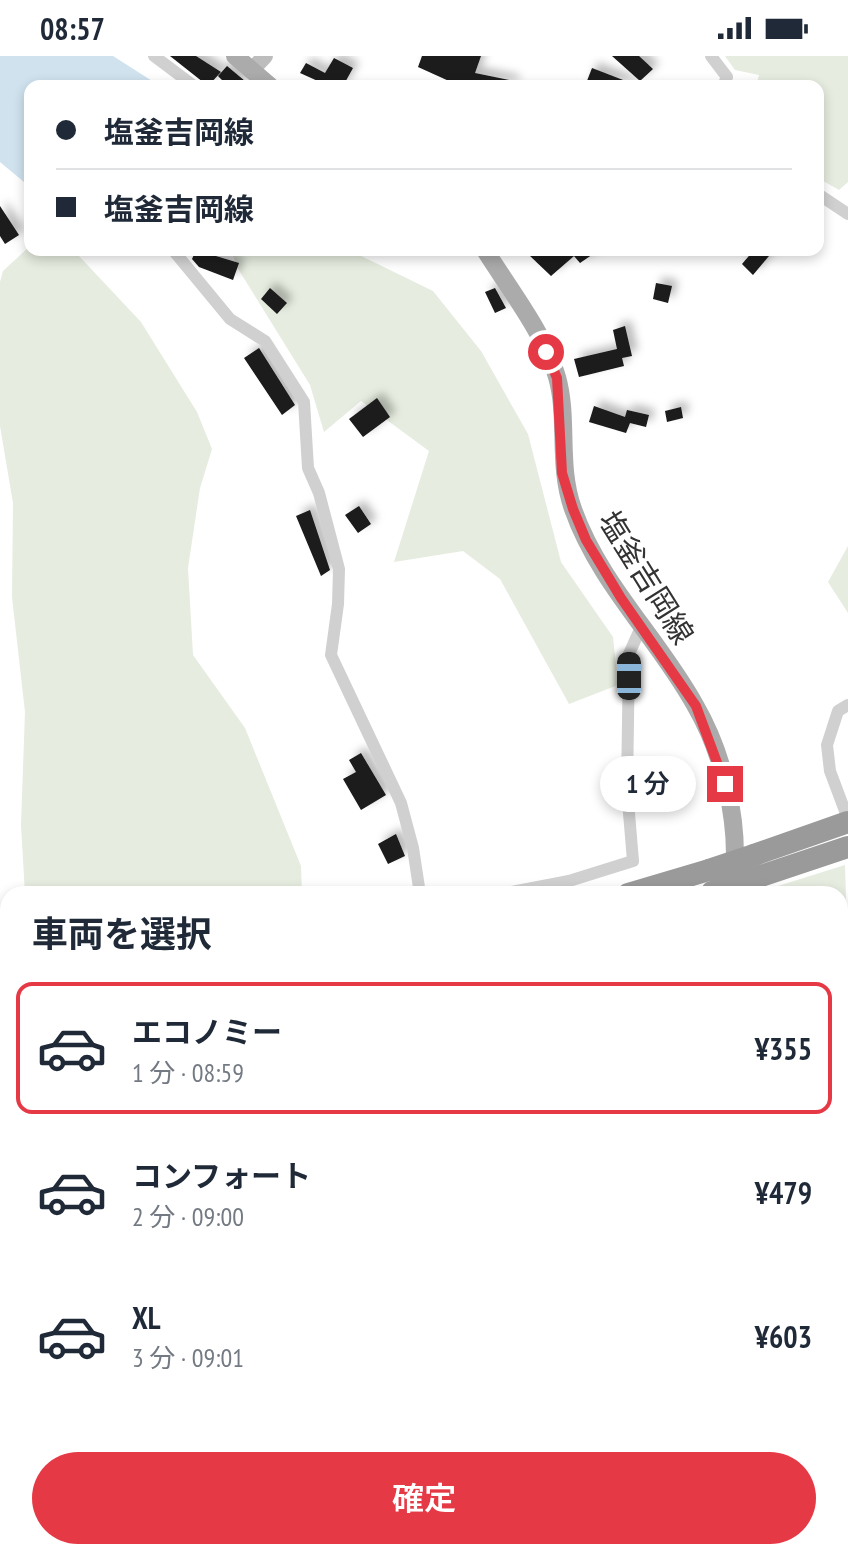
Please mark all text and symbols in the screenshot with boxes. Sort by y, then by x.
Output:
text: 08:57 [40,9,105,48]
text: 塩釜吉岡線 [104,112,254,151]
text: 塩釜吉岡線 [104,189,254,228]
route start [528,334,564,370]
street label: 塩釜吉岡線 [591,503,703,651]
car [617,652,641,700]
callout: 1 分 [601,756,697,812]
route end [707,766,743,802]
text: 1 分 [626,767,670,800]
text: 車両を選択 [32,910,212,957]
icon: car [36,1012,108,1084]
text: エコノミー [132,1012,282,1051]
text: ¥355 [755,1029,812,1068]
text: 1 分 · 08:59 [132,1056,244,1089]
icon: car [36,1156,108,1228]
text: コンフォート [132,1156,311,1195]
text: ¥479 [755,1173,812,1212]
text: 2 分 · 09:00 [132,1200,244,1233]
text: XL [132,1298,161,1337]
icon: car [36,1300,108,1372]
text: ¥603 [755,1317,812,1356]
text: 3 分 · 09:01 [132,1341,244,1374]
button: 確定 [32,1452,816,1544]

